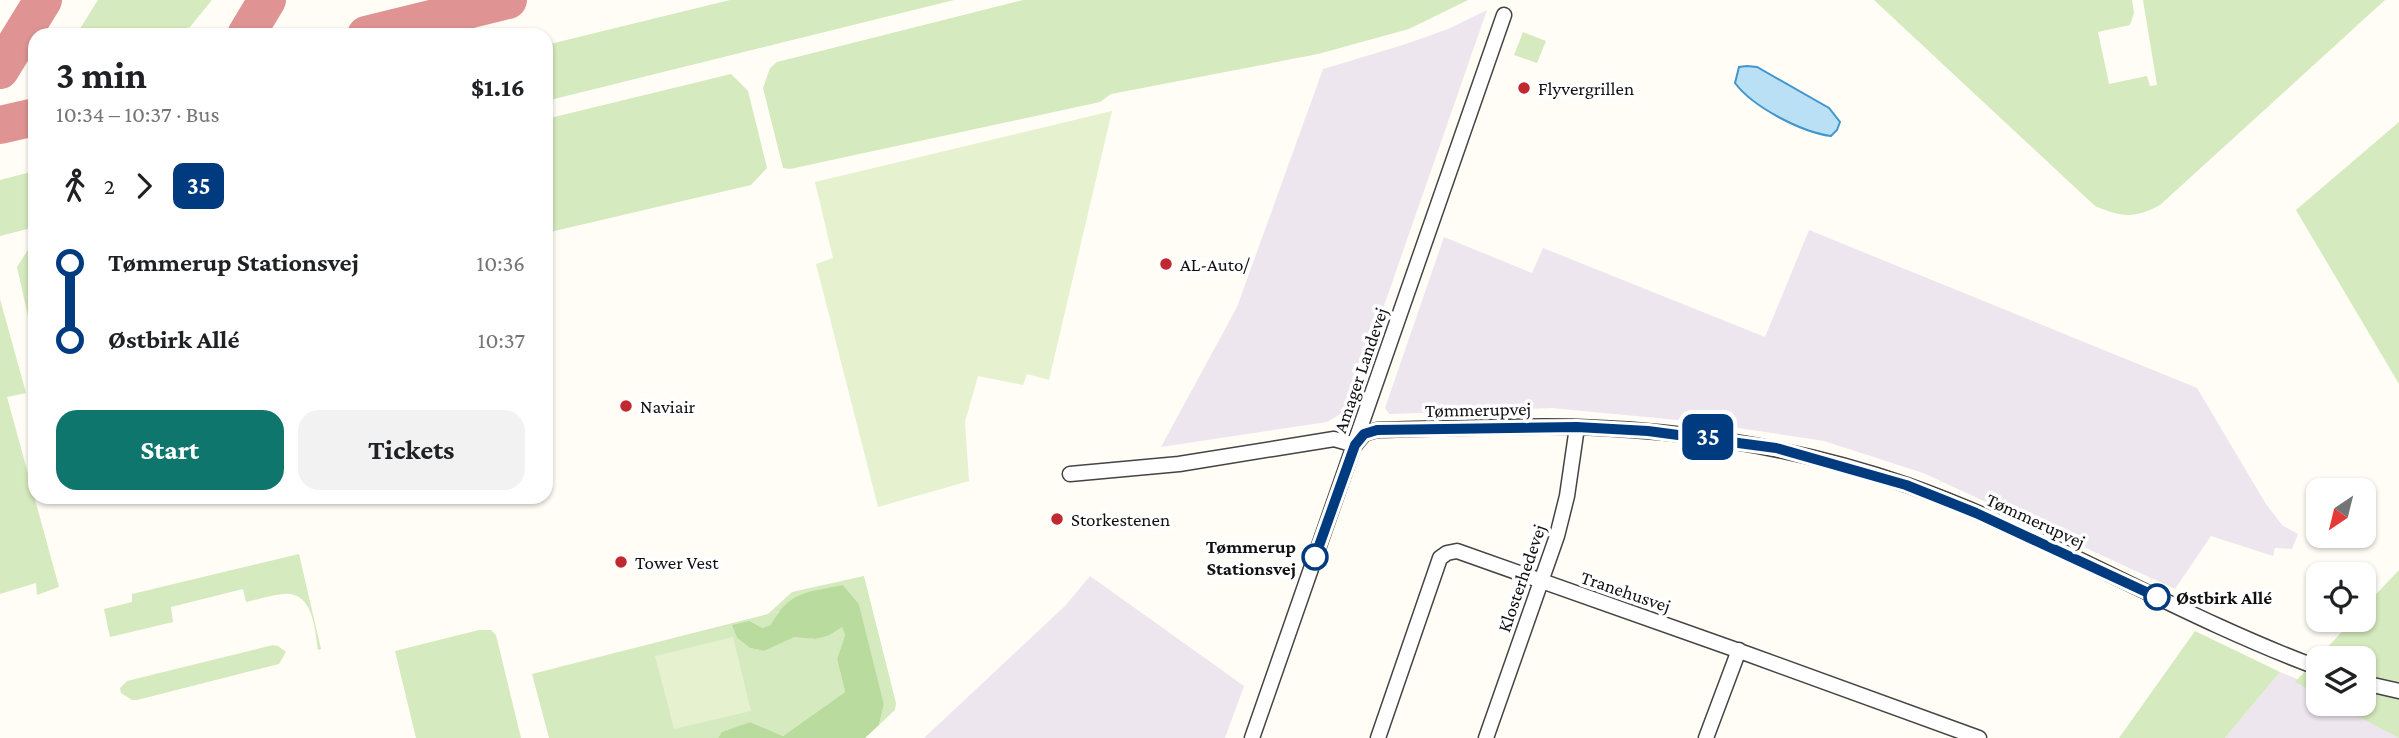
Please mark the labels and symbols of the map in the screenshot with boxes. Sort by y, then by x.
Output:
place label: Flyvergrillen [1538,78,1634,99]
marker: Flyvergrillen [1516,80,1532,96]
place label: AL-Auto/ [1180,254,1251,275]
marker: AL-Auto/ [1158,256,1174,272]
street label: Amager Landevej [1329,305,1393,436]
place label: Naviair [640,396,696,417]
marker: Naviair [618,398,634,414]
street label: Tømmerupvej [1425,398,1531,422]
line badge: 35 [1676,414,1740,460]
north arrow [2306,478,2376,548]
street label: Tømmerupvej [1983,488,2088,553]
place label: Storkestenen [1071,509,1170,530]
marker: Storkestenen [1049,511,1065,527]
street label: Klosterhedevej [1493,522,1551,635]
place label: Tømmerup Stationsvej [1206,536,1296,580]
marker: Tømmerup Stationsvej [1302,544,1328,570]
place label: Tower Vest [635,552,719,573]
marker: Tower Vest [613,554,629,570]
street label: Tranehusvej [1578,566,1673,618]
marker: Østbirk Allé [2144,584,2170,610]
place label: Østbirk Allé [2176,587,2272,608]

